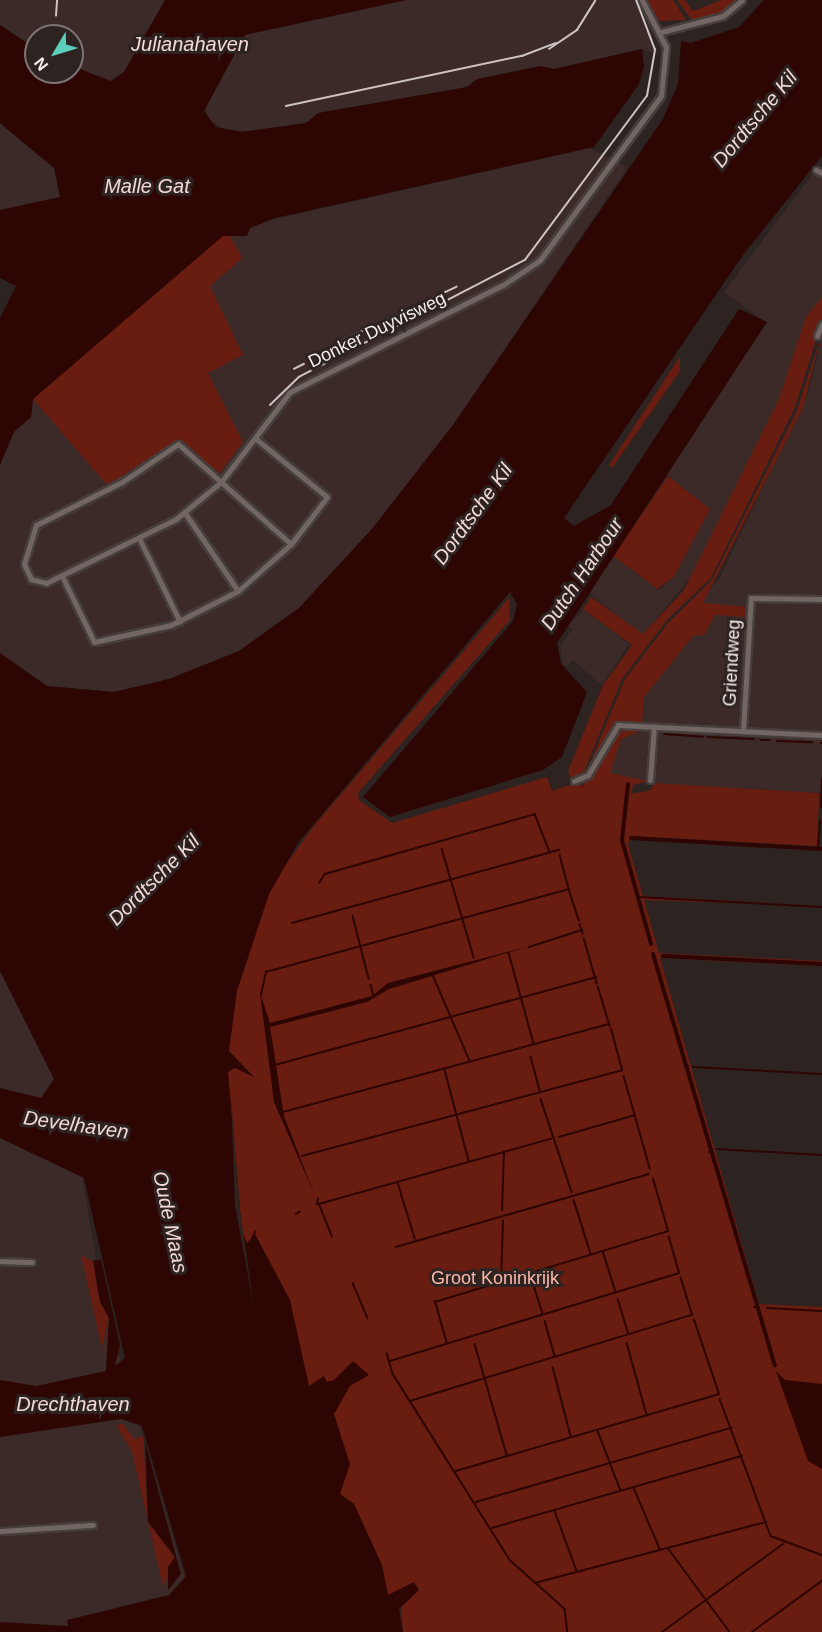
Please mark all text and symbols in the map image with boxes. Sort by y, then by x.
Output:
north arrow [24,24,84,84]
water label: Julianahaven [131,32,249,56]
text: N [31,54,51,74]
water label: Dordtsche Kil [708,66,802,172]
water label: Malle Gat [104,174,190,198]
street label: Donker Duyvisweg [305,287,449,373]
water label: Dordtsche Kil [428,459,518,569]
water label: Dutch Harbour [536,513,628,635]
street label: Griendweg [719,619,745,707]
water label: Dordtsche Kil [103,829,205,931]
water label: Develhaven [22,1106,130,1144]
water label: Oude Maas [148,1169,192,1275]
park label: Groot Koninkrijk [431,1267,559,1289]
water label: Drechthaven [16,1392,130,1416]

